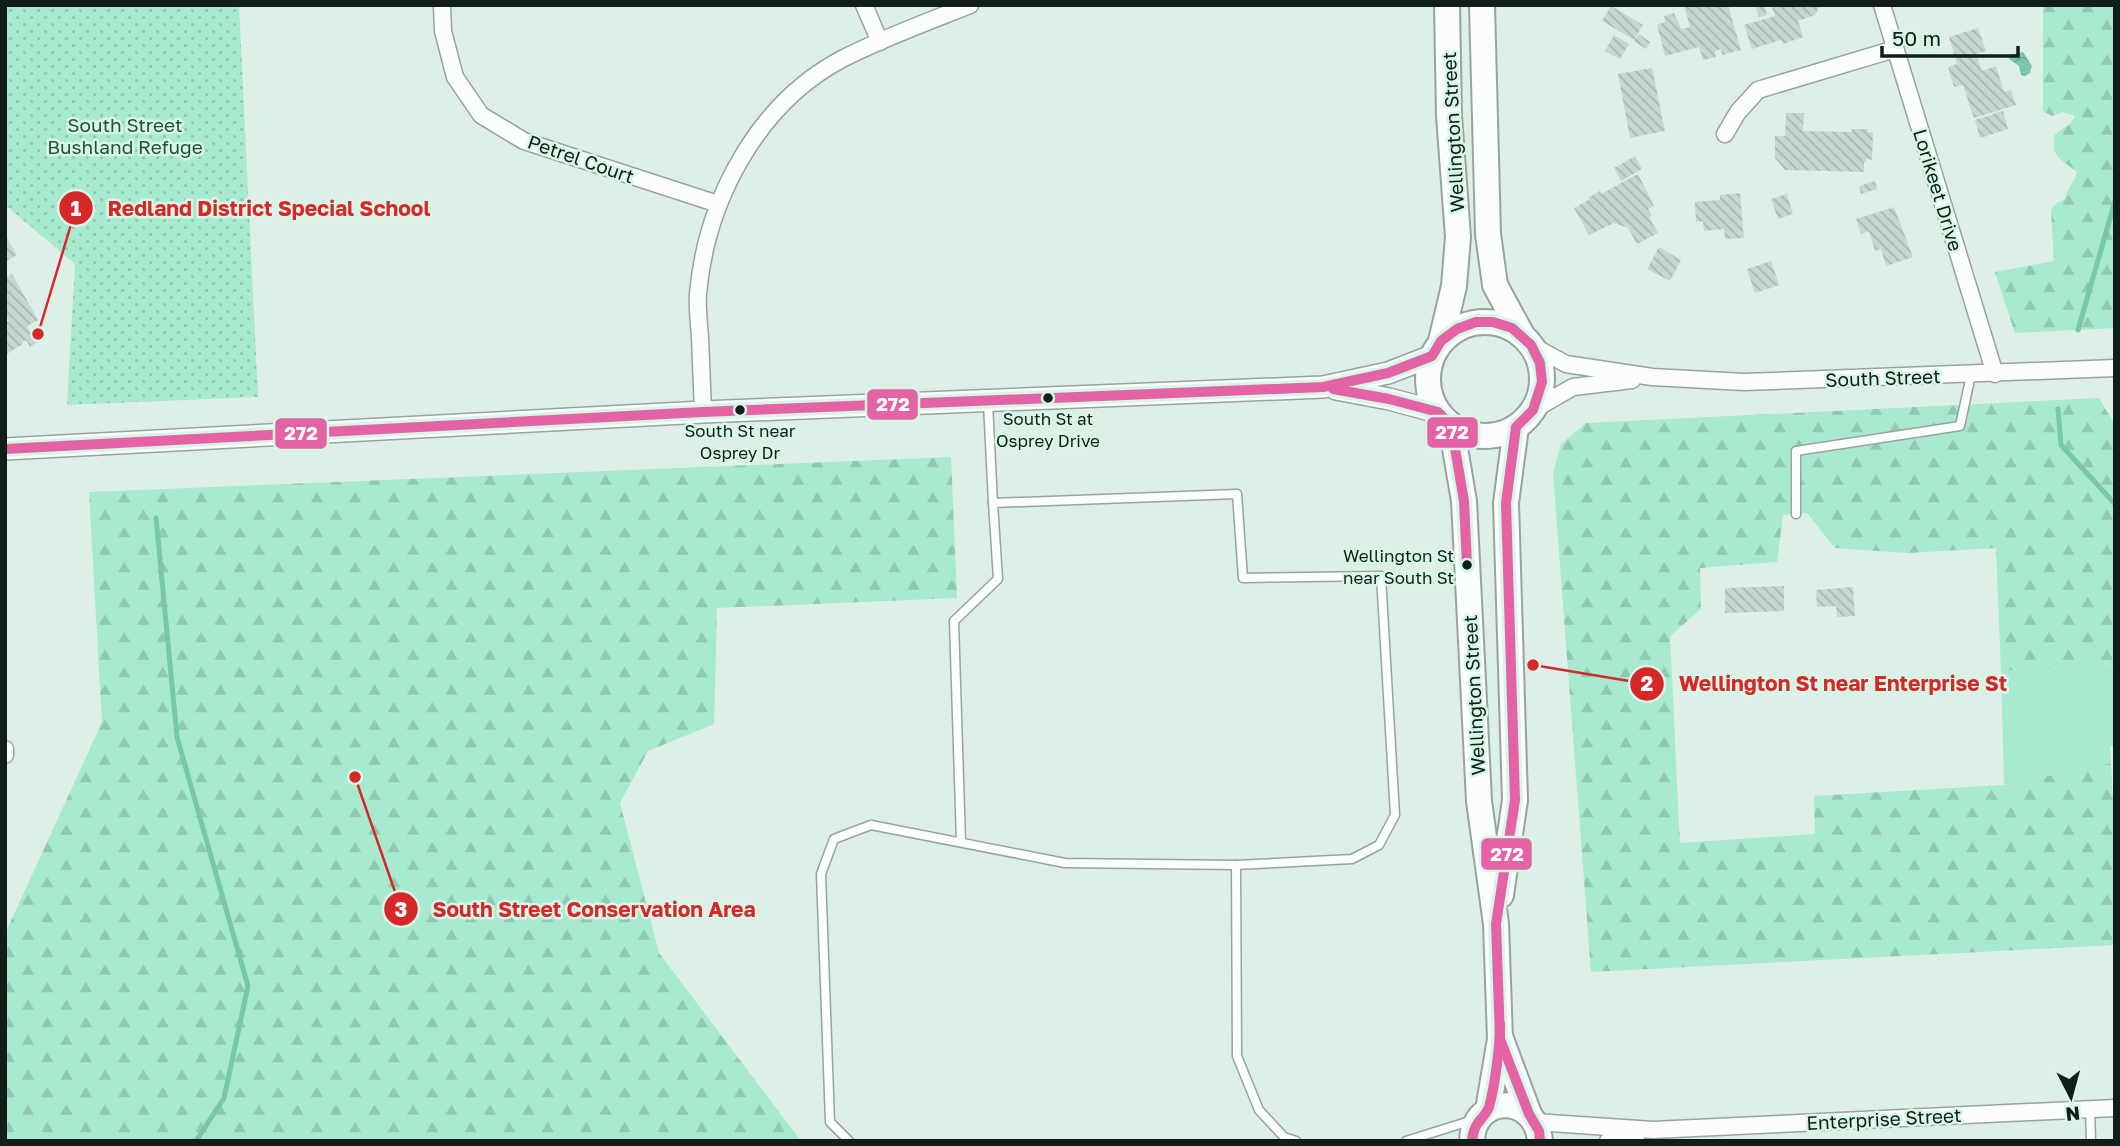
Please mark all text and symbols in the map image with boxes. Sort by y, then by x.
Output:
scale bar [1882,14,2018,58]
text: 50 m [1892,25,1941,51]
street label: Wellington Street [1437,51,1468,213]
park label: South Street Bushland Refuge [47,113,203,158]
street label: Lorikeet Drive [1909,126,1968,254]
street label: Petrel Court [525,130,637,187]
callout: Redland District Special School [58,187,444,229]
text: 1 [71,195,82,221]
text: Redland District Special School [108,195,430,221]
street label: South Street [1825,364,1941,391]
line badge: 272 [866,388,919,421]
marker: South St at Osprey Drive [1041,391,1055,405]
text: 272 [876,392,910,415]
marker: South St near Osprey Dr [733,403,747,417]
place label: South St at Osprey Drive [996,408,1100,451]
line badge: 272 [1426,416,1479,449]
line badge: 272 [274,417,328,450]
place label: South St near Osprey Dr [684,420,796,463]
text: 272 [1435,420,1469,443]
text: 272 [284,421,318,444]
place label: Wellington St near South St [1343,545,1454,588]
marker: Wellington St near South St [1460,558,1474,572]
street label: Wellington Street [1458,614,1489,776]
callout: Wellington St near Enterprise St [1630,663,2021,705]
text: 2 [1641,670,1654,696]
text: Wellington St near Enterprise St [1679,670,2007,696]
line badge: 272 [1480,837,1533,871]
text: 272 [1490,842,1524,865]
callout: South Street Conservation Area [383,888,770,930]
text: 3 [395,896,407,922]
text: South Street Conservation Area [432,896,756,922]
north arrow [2036,1062,2106,1132]
text: N [2064,1102,2081,1127]
street label: Enterprise Street [1806,1103,1962,1134]

